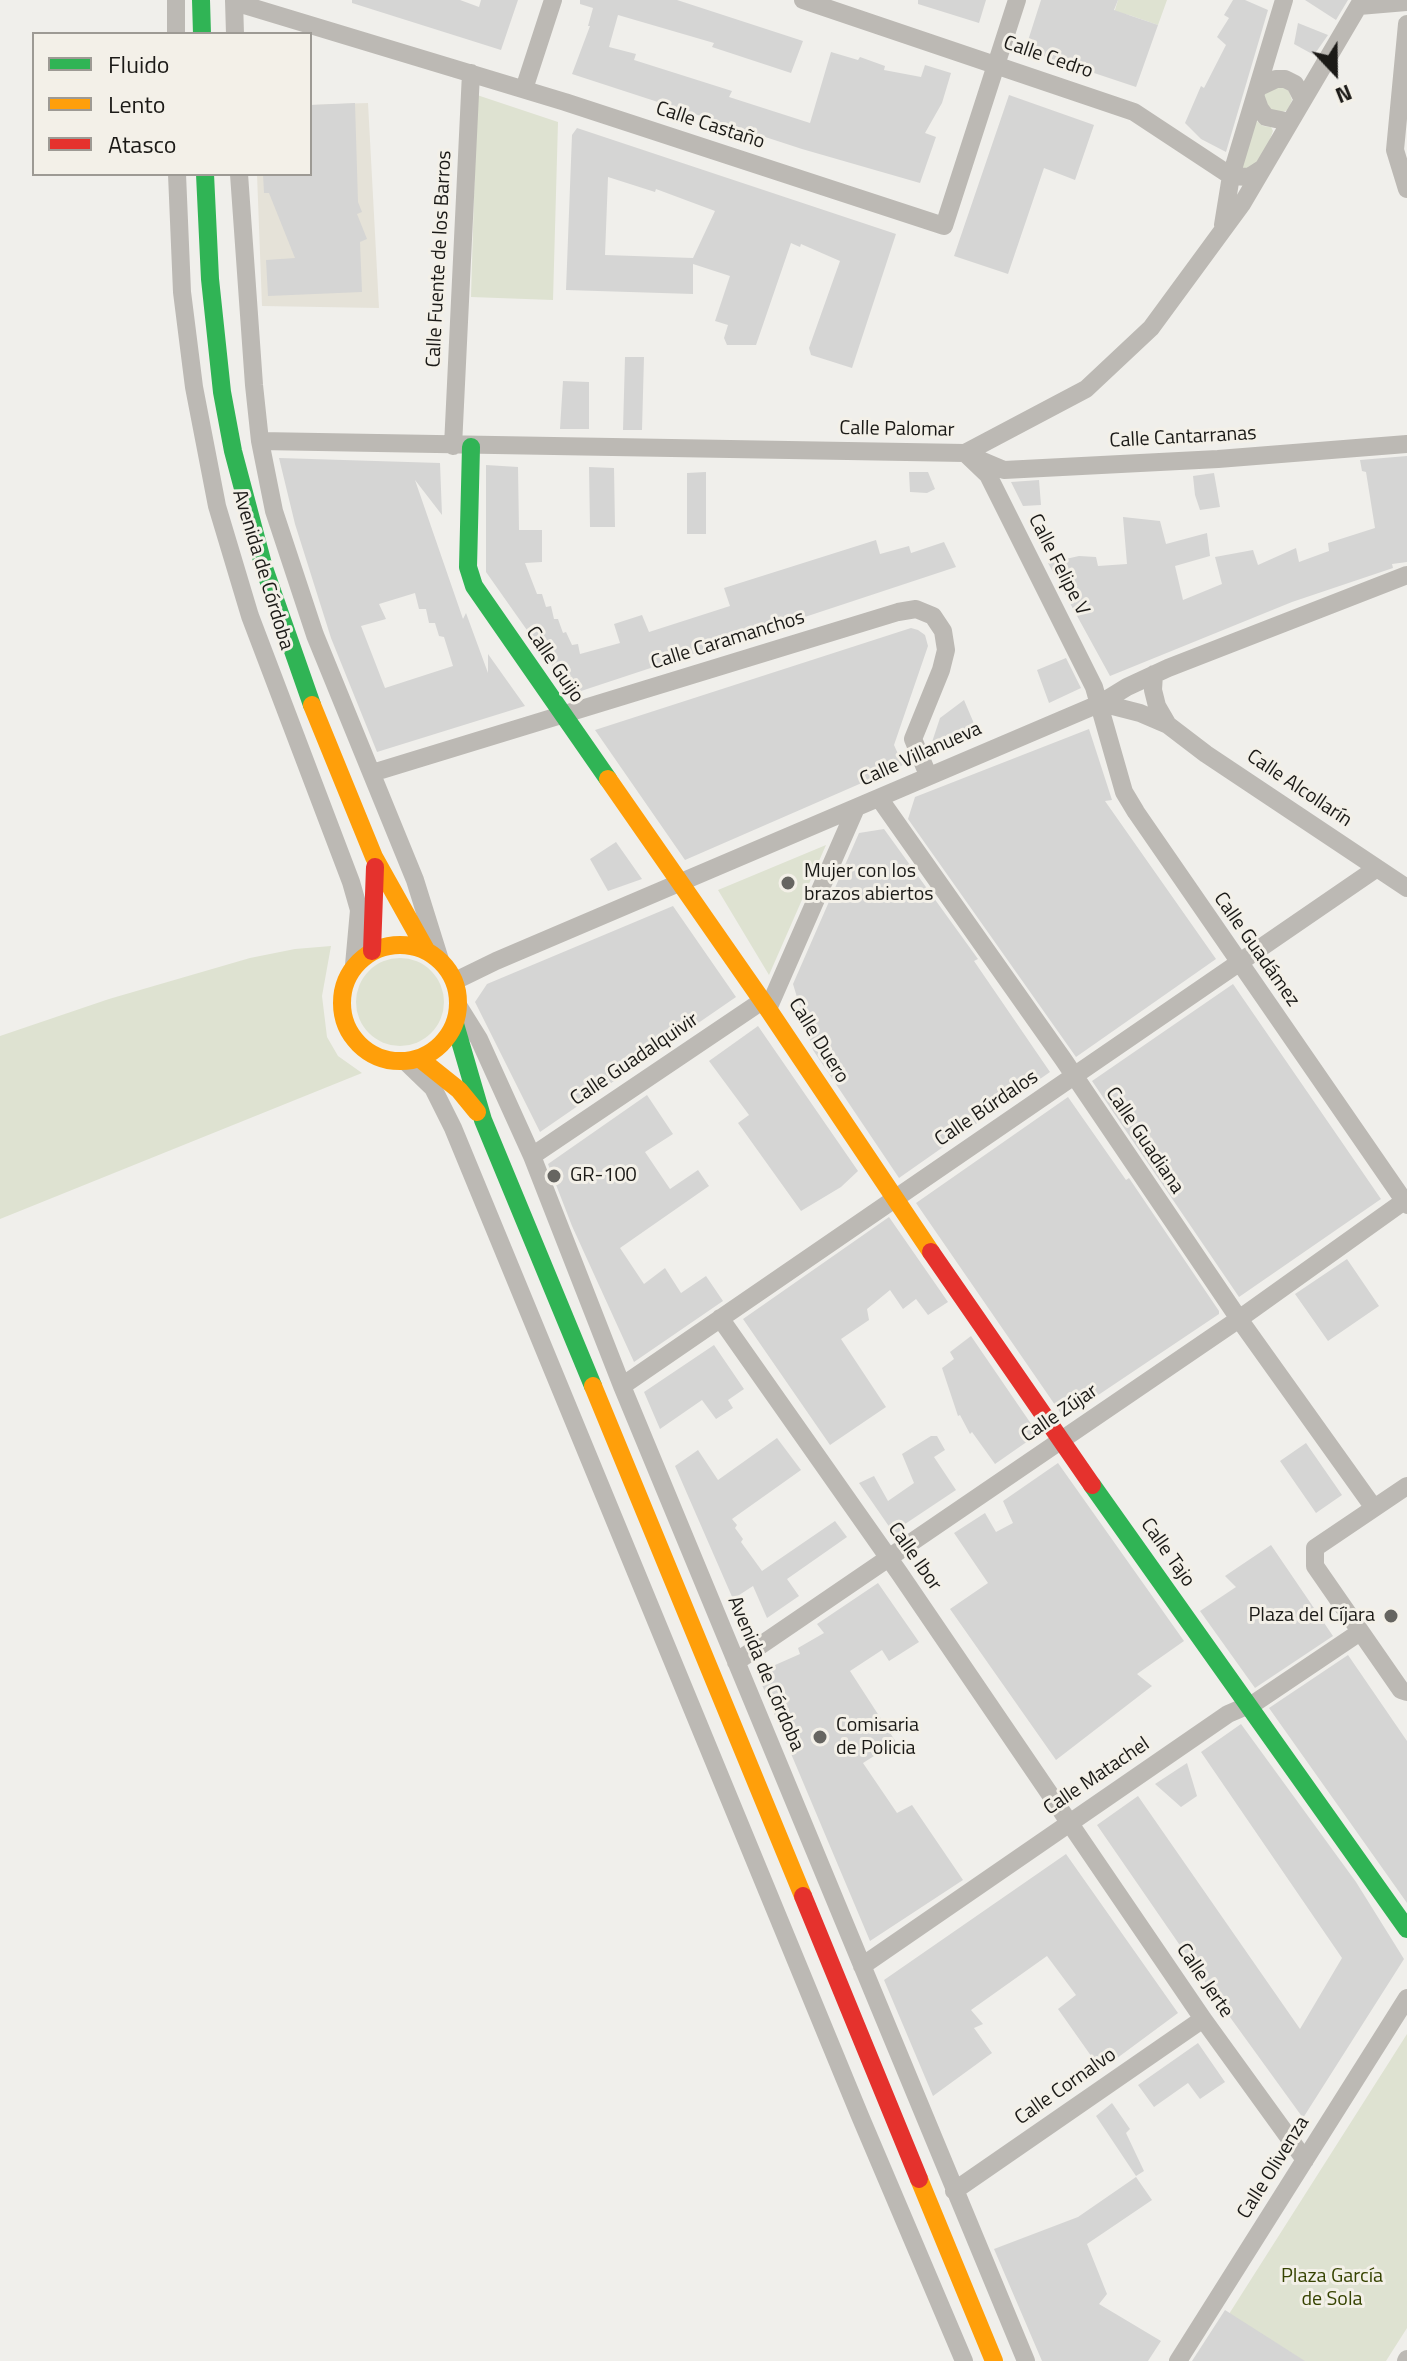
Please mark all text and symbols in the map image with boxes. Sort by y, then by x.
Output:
street label: Calle Cedro [1000,31,1096,85]
legend [32,32,312,176]
north arrow [1295,32,1375,112]
text: Fluido [108,46,170,82]
text: N [1331,76,1357,113]
text: Lento [108,86,165,122]
street label: Calle Castaño [652,97,768,155]
text: Atasco [108,126,177,162]
street label: Calle Fuente de los Barros [422,150,458,368]
street label: Calle Palomar [839,417,955,443]
street label: Calle Cantarranas [1109,422,1257,454]
street label: Avenida de Córdoba [226,487,298,653]
street label: Calle Felipe V [1022,510,1094,620]
street label: Calle Caramanchos [648,606,808,676]
street label: Calle Guijo [520,622,588,708]
street label: Calle Villanueva [856,717,986,793]
street label: Calle Alcollarín [1242,745,1356,833]
place label: Mujer con los brazos abiertos [804,860,934,907]
marker: Mujer con los brazos abiertos [779,874,797,892]
street label: Calle Guadámez [1208,888,1304,1012]
street label: Calle Duero [783,994,853,1088]
street label: Calle Guadalquivir [566,1008,704,1112]
street label: Calle Búrdalos [931,1066,1043,1152]
street label: Calle Guadiana [1100,1083,1188,1199]
place label: GR-100 [570,1164,637,1188]
marker: GR-100 [545,1167,563,1185]
street label: Calle Zújar [1017,1380,1103,1448]
street label: Calle Tajo [1135,1514,1199,1592]
street label: Calle Ibor [882,1518,946,1596]
street label: Avenida de Córdoba [722,1593,808,1755]
place label: Plaza del Cíjara [1248,1604,1375,1628]
marker: Plaza del Cíjara [1382,1607,1400,1625]
place label: Comisaria de Policia [836,1714,919,1761]
marker: Comisaria de Policia [811,1728,829,1746]
street label: Calle Matachel [1039,1733,1155,1821]
street label: Calle Jerte [1170,1939,1238,2023]
street label: Calle Cornalvo [1011,2043,1121,2131]
street label: Calle Olivenza [1233,2112,1315,2224]
park label: Plaza García de Sola [1281,2265,1383,2312]

